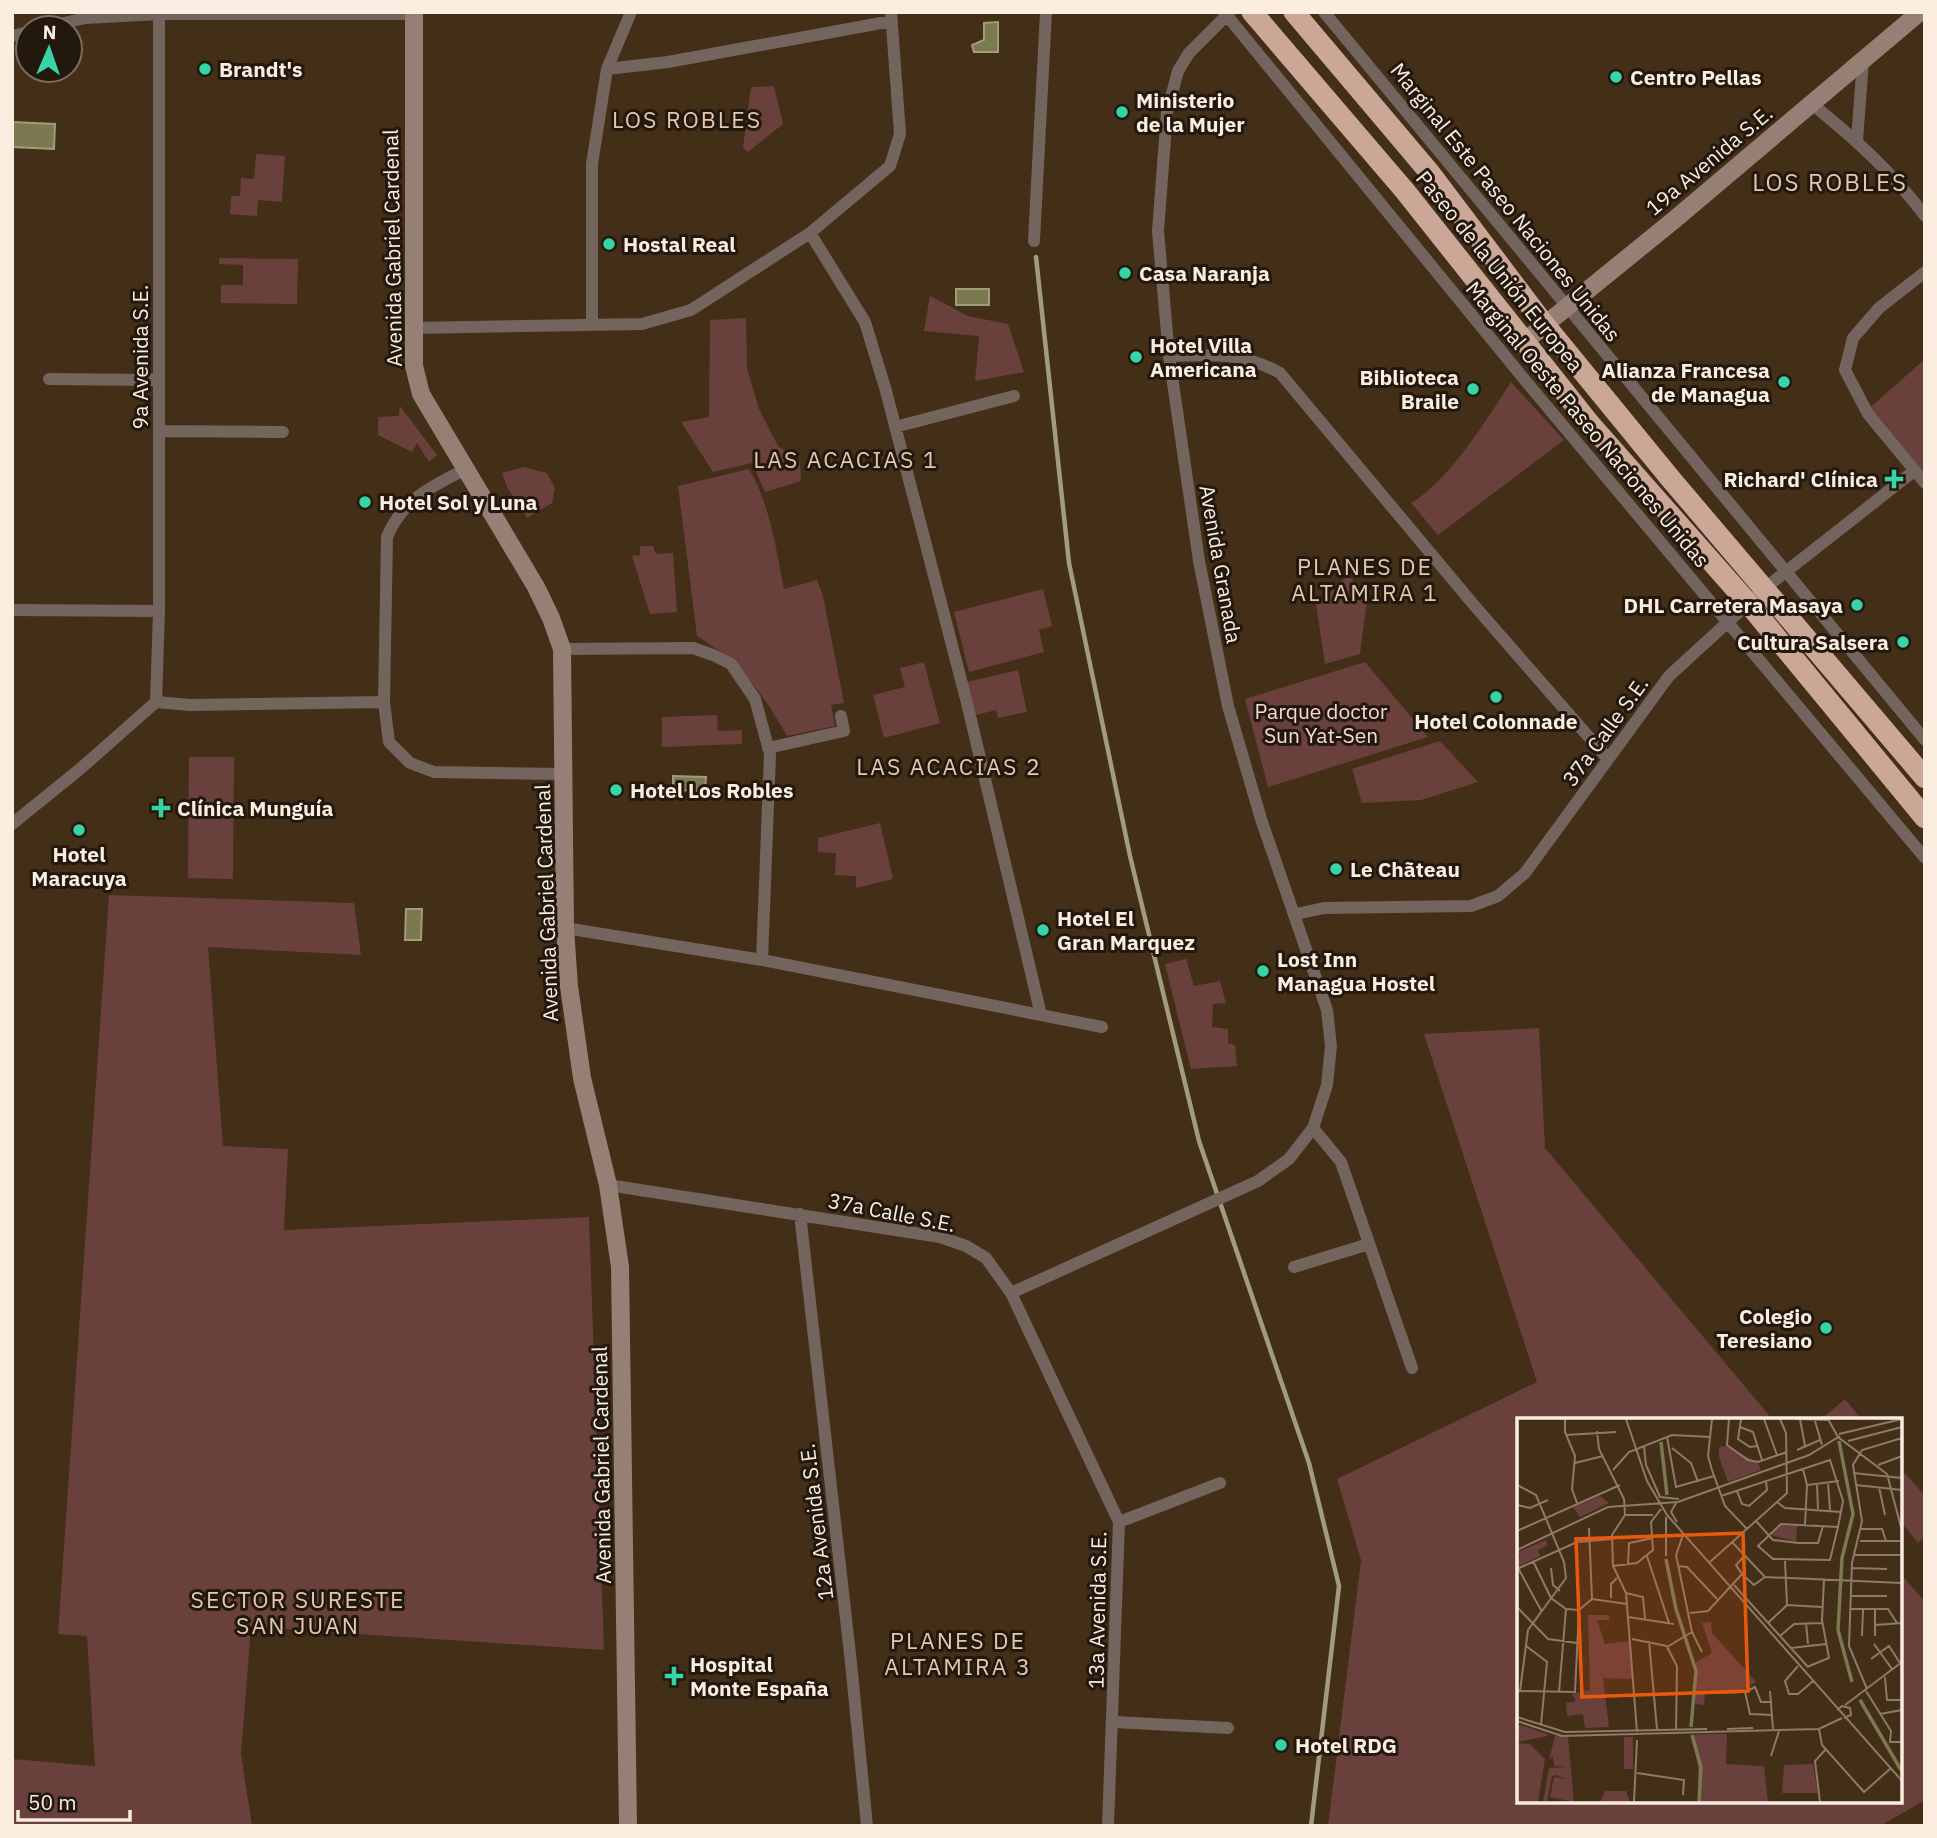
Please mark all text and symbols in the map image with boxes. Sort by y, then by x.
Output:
north arrow [14,14,84,84]
text: N [42,20,57,44]
place label: Brandt's [219,55,303,83]
street label: Marginal Este Paseo Naciones Unidas [1385,57,1627,347]
marker: Brandt's [197,61,213,77]
place label: Centro Pellas [1630,63,1761,91]
marker: Centro Pellas [1608,69,1624,85]
place label: Ministerio de la Mujer [1136,86,1245,138]
street label: 19a Avenida S.E. [1640,99,1778,221]
district label: LOS ROBLES [612,104,762,134]
marker: Ministerio de la Mujer [1114,104,1130,120]
street label: Avenida Gabriel Cardenal [376,129,408,367]
street label: Paseo de la Unión Europea [1410,165,1590,377]
district label: LOS ROBLES [1752,166,1908,198]
place label: Hostal Real [623,230,736,258]
marker: Hostal Real [601,236,617,252]
place label: Casa Naranja [1139,259,1270,287]
marker: Casa Naranja [1117,265,1133,281]
street label: Marginal Oeste Paseo Naciones Unidas [1460,275,1716,573]
street label: 9a Avenida S.E. [126,285,154,429]
place label: Hotel Villa Americana [1150,331,1257,383]
marker: Hotel Villa Americana [1128,349,1144,365]
place label: Alianza Francesa de Managua [1602,356,1770,408]
place label: Biblioteca Braile [1360,363,1459,415]
marker: Alianza Francesa de Managua [1776,374,1792,390]
marker: Biblioteca Braile [1465,381,1481,397]
district label: LAS ACACIAS 1 [753,444,939,474]
place label: Richard' Clínica [1723,465,1878,493]
marker: Richard' Clínica [1884,469,1904,489]
street label: Avenida Granada [1193,483,1249,645]
place label: Hotel Sol y Luna [379,488,537,516]
marker: Hotel Sol y Luna [357,494,373,510]
district label: PLANES DE ALTAMIRA 1 [1291,551,1439,607]
place label: DHL Carretera Masaya [1624,591,1843,619]
marker: DHL Carretera Masaya [1849,597,1865,613]
place label: Cultura Salsera [1737,628,1889,656]
marker: Cultura Salsera [1895,634,1911,650]
street label: 37a Calle S.E. [1556,670,1654,792]
marker: Hotel Colonnade [1488,689,1504,705]
park label: Parque doctor Sun Yat-Sen [1254,697,1388,749]
place label: Hotel Colonnade [1414,707,1578,735]
district label: LAS ACACIAS 2 [856,751,1042,781]
place label: Hotel Los Robles [630,776,794,804]
marker: Hotel Los Robles [608,782,624,798]
street label: Avenida Gabriel Cardenal [528,783,564,1022]
place label: Clínica Munguía [177,794,334,822]
marker: Clínica Munguía [151,798,171,818]
marker: Hotel Maracuya [71,822,87,838]
place label: Hotel Maracuya [31,840,127,892]
place label: Le Chãteau [1350,855,1460,883]
marker: Le Chãteau [1328,861,1344,877]
place label: Hotel El Gran Marquez [1057,904,1195,956]
marker: Hotel El Gran Marquez [1035,922,1051,938]
place label: Lost Inn Managua Hostel [1277,945,1435,997]
marker: Lost Inn Managua Hostel [1255,963,1271,979]
street label: 37a Calle S.E. [826,1186,958,1238]
place label: Colegio Teresiano [1716,1302,1812,1354]
marker: Colegio Teresiano [1818,1320,1834,1336]
street label: Avenida Gabriel Cardenal [585,1346,617,1584]
inset map [1517,1418,1902,1803]
street label: 12a Avenida S.E. [793,1442,839,1602]
street label: 13a Avenida S.E. [1082,1531,1112,1689]
district label: SECTOR SURESTE SAN JUAN [191,1584,405,1640]
district label: PLANES DE ALTAMIRA 3 [884,1625,1032,1681]
place label: Hospital Monte España [690,1650,829,1702]
marker: Hospital Monte España [664,1666,684,1686]
place label: Hotel RDG [1295,1731,1397,1759]
marker: Hotel RDG [1273,1737,1289,1753]
scale bar [18,1778,130,1822]
text: 50 m [28,1788,77,1816]

